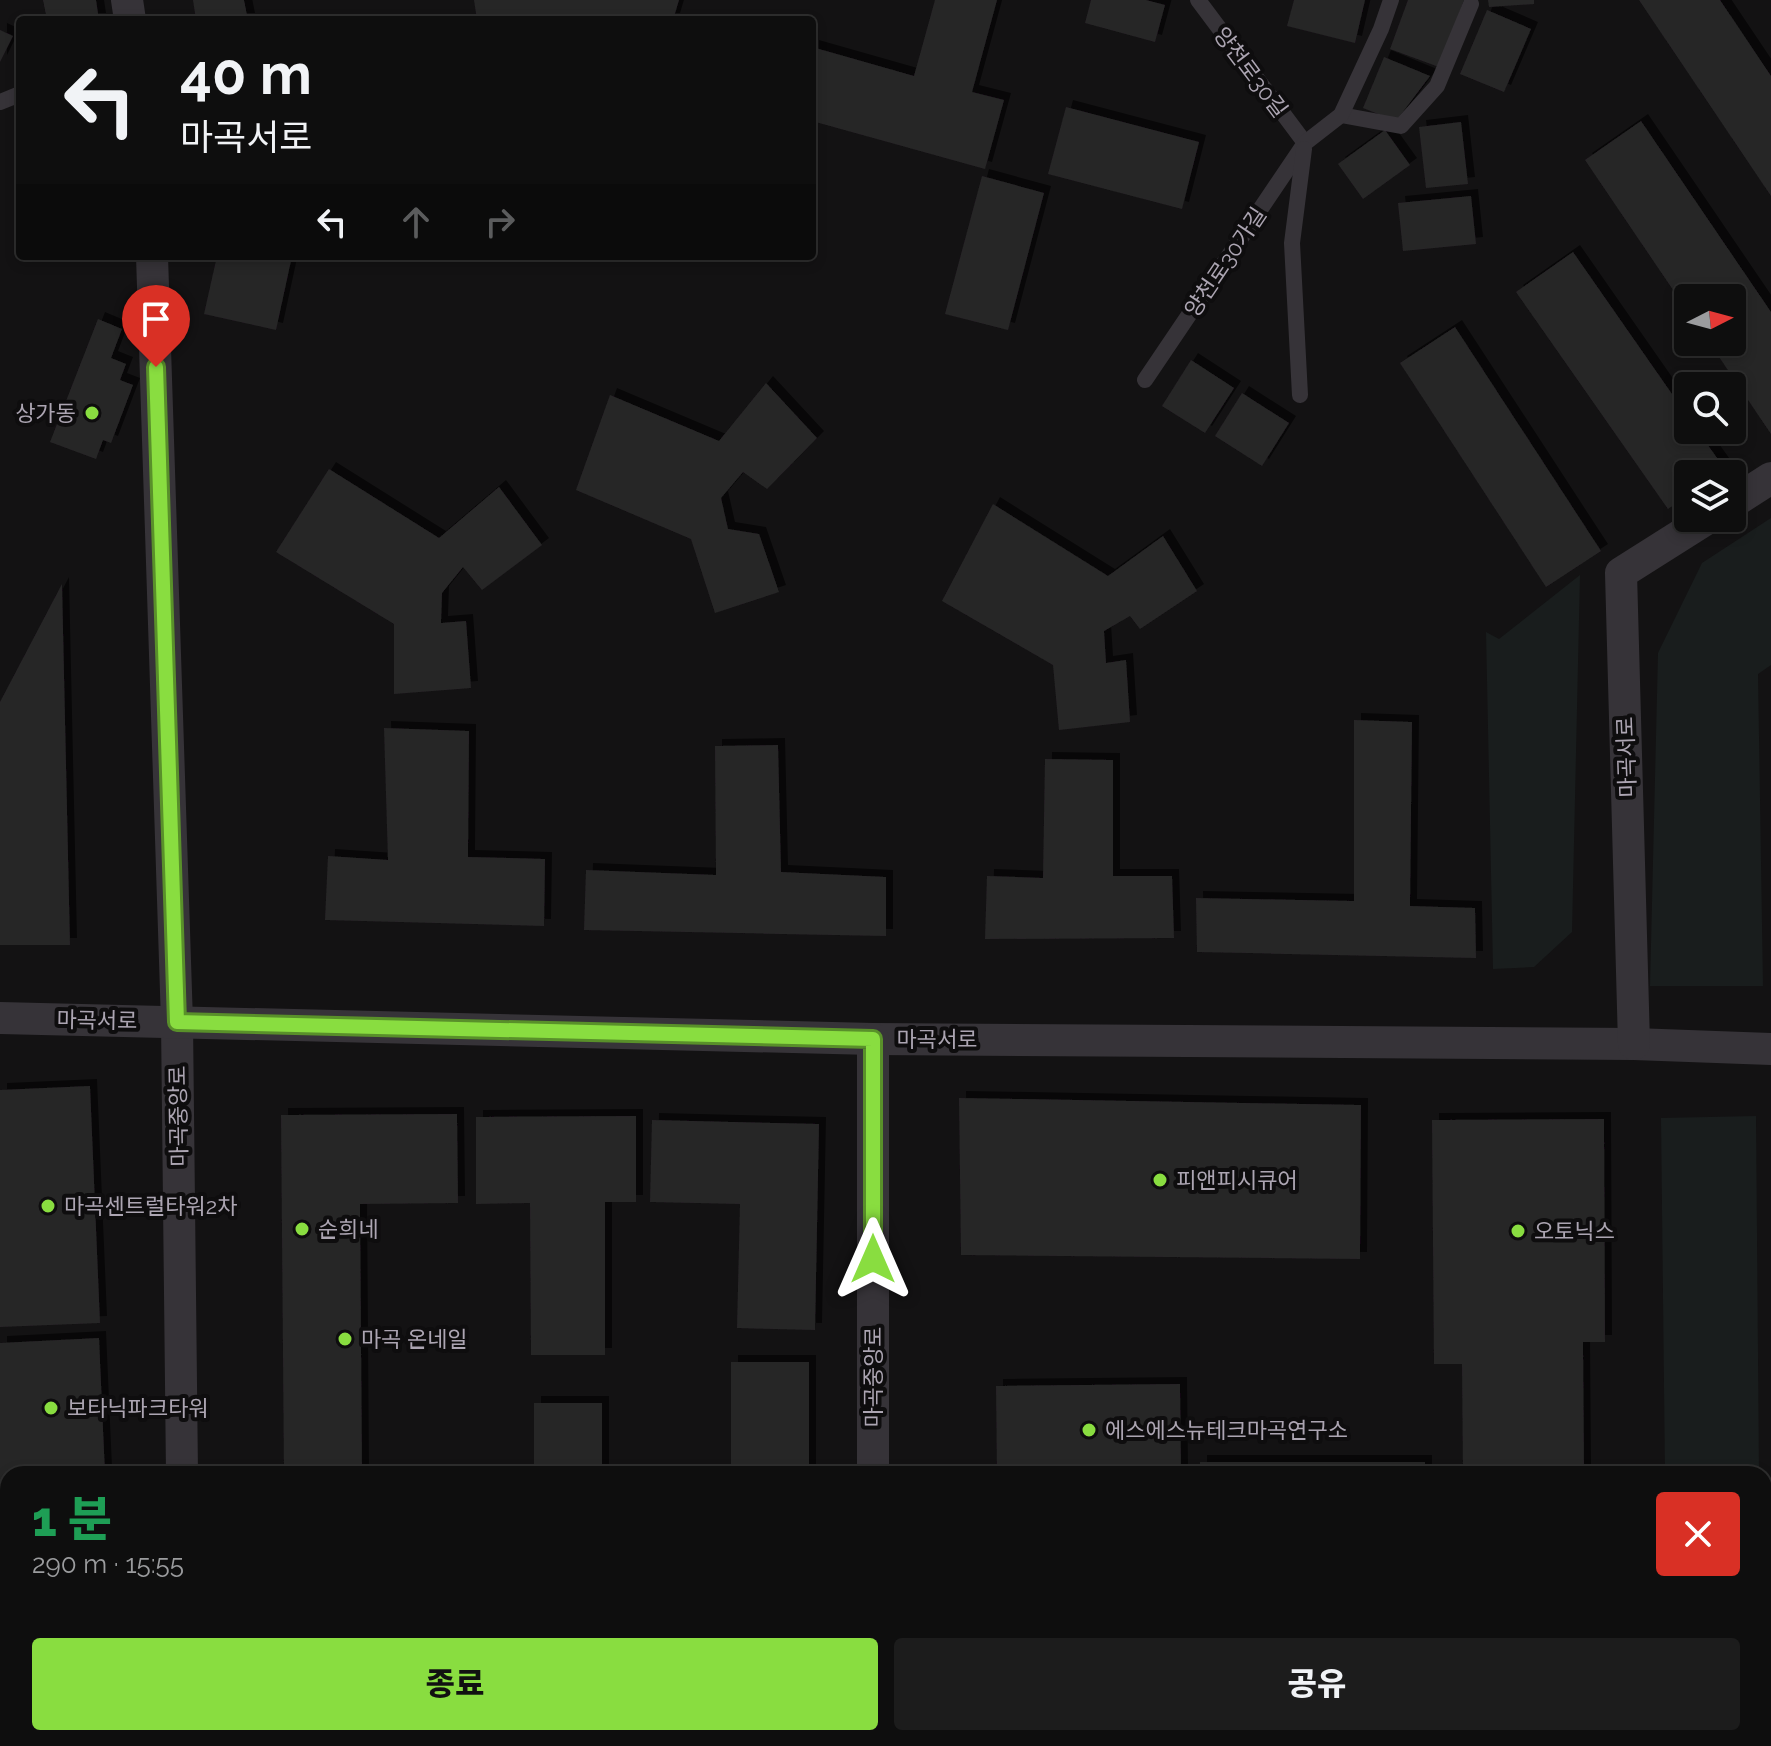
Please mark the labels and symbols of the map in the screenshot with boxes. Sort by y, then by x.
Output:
street label: 양천로30길 [1209,22,1293,122]
street label: 양천로30가길 [1179,202,1271,322]
north arrow [1674,284,1746,356]
pin [122,285,190,367]
place label: 상가동 [15,400,76,426]
marker: 상가동 [83,404,101,422]
street label: 마곡서로 [1612,716,1640,798]
street label: 마곡서로 [56,1006,138,1034]
street label: 마곡서로 [897,1026,977,1052]
street label: 마곡중앙로 [164,1065,192,1167]
place label: 피앤피시큐어 [1176,1167,1297,1193]
marker: 피앤피시큐어 [1151,1171,1169,1189]
place label: 마곡센트럴타워2차 [64,1193,237,1219]
marker: 마곡센트럴타워2차 [39,1197,57,1215]
place label: 순희네 [318,1216,379,1242]
position arrow [831,1217,915,1301]
place label: 오토닉스 [1534,1218,1615,1244]
marker: 순희네 [293,1220,311,1238]
marker: 오토닉스 [1509,1222,1527,1240]
place label: 마곡 온네일 [361,1326,468,1352]
street label: 마곡중앙로 [860,1326,886,1428]
marker: 마곡 온네일 [336,1330,354,1348]
place label: 보타닉파크타워 [67,1395,209,1421]
marker: 보타닉파크타워 [42,1399,60,1417]
place label: 에스에스뉴테크마곡연구소 [1105,1417,1348,1443]
marker: 에스에스뉴테크마곡연구소 [1080,1421,1098,1439]

